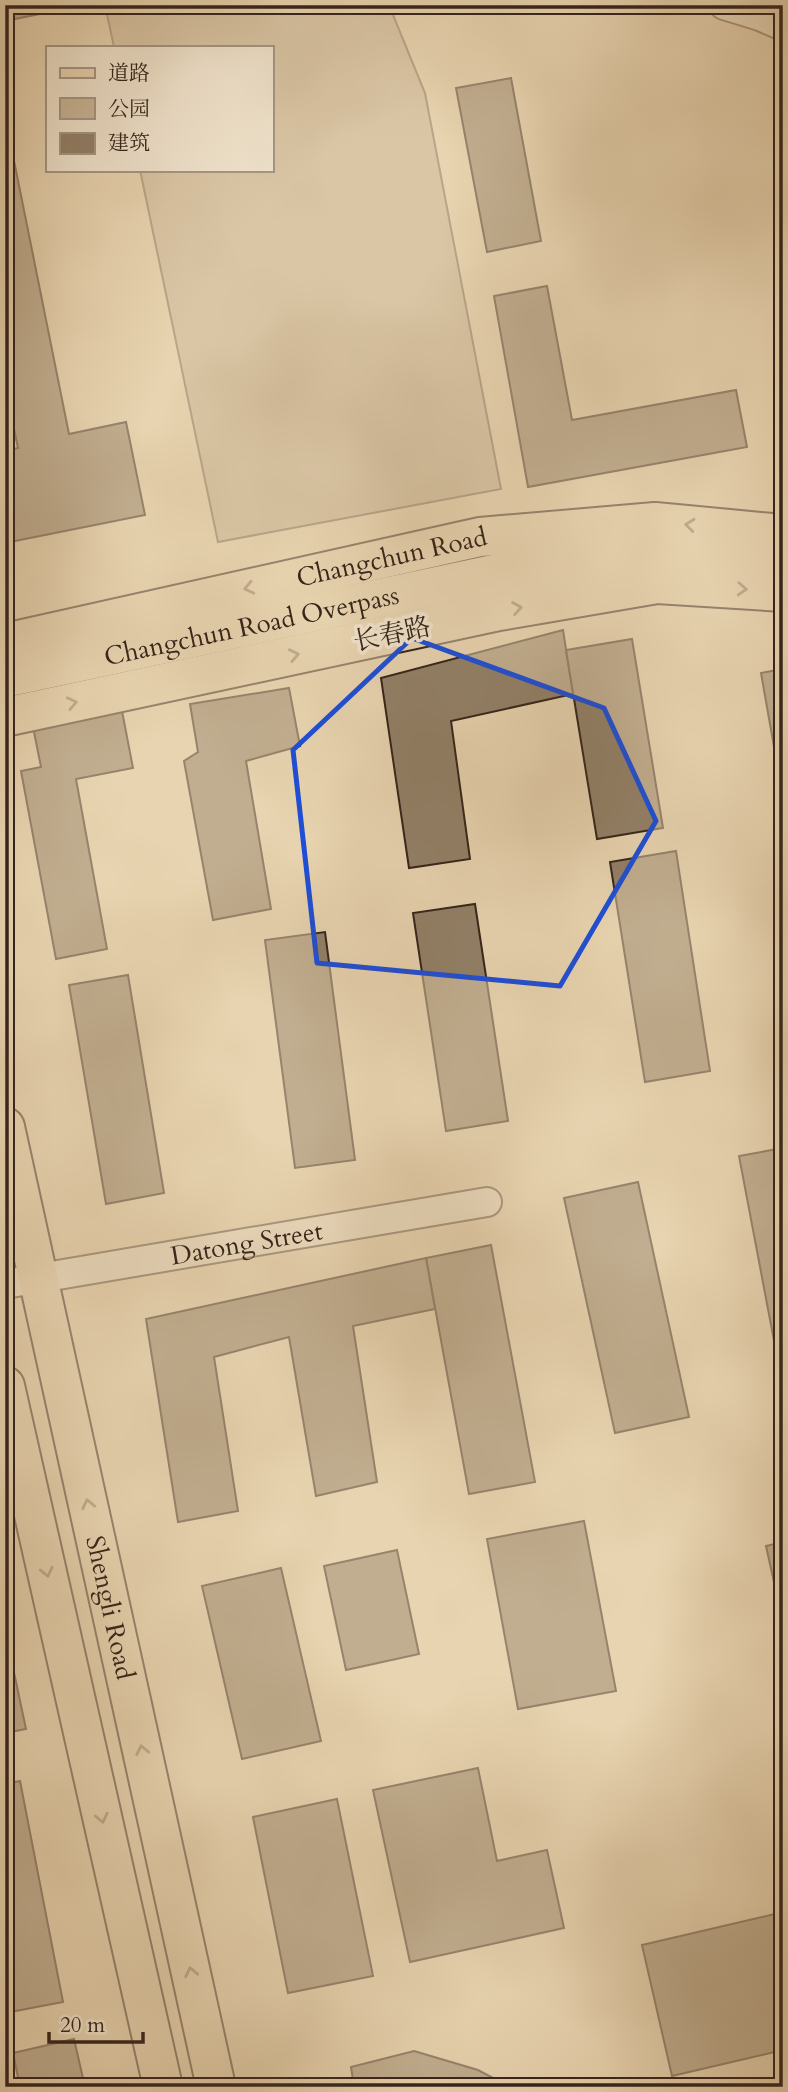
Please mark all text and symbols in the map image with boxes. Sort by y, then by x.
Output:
legend [46,46,273,172]
text: 道路 [108,59,150,88]
text: 公园 [108,95,150,124]
text: 建筑 [108,129,150,158]
street label: Changchun Road [293,518,490,595]
one-way arrow [685,518,696,533]
street label: Changchun Road Overpass [101,577,402,674]
one-way arrow [243,580,255,595]
one-way arrow [737,581,748,596]
one-way arrow [511,601,523,616]
street label: 长春路 [350,609,434,659]
one-way arrow [288,649,300,664]
one-way arrow [66,696,78,711]
street label: Datong Street [168,1213,325,1273]
one-way arrow [81,1498,96,1510]
street label: Shengli Road [78,1532,143,1683]
one-way arrow [39,1566,53,1578]
one-way arrow [136,1744,150,1756]
one-way arrow [94,1812,109,1824]
one-way arrow [185,1966,199,1978]
scale bar [49,2001,144,2045]
text: 20 m [60,2011,105,2040]

